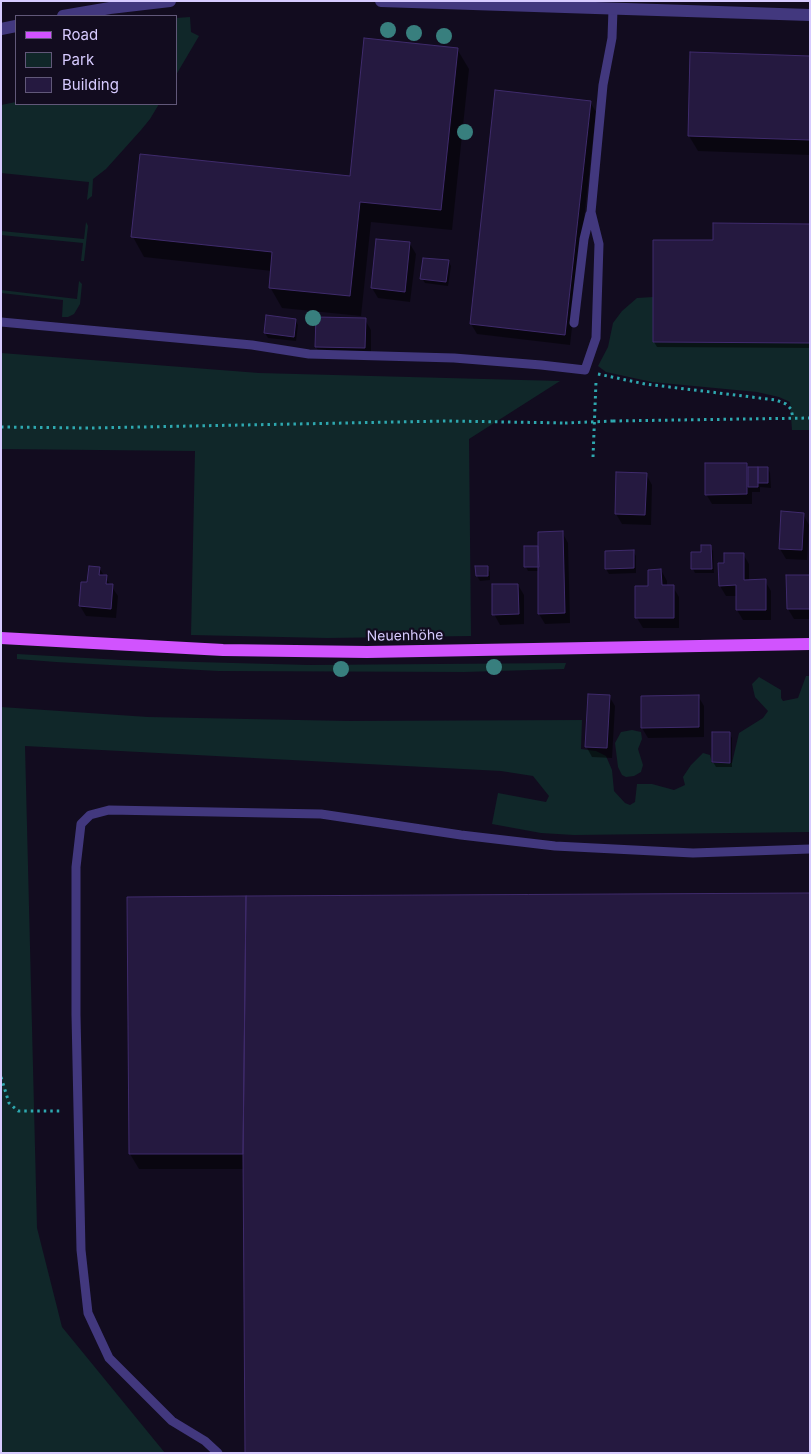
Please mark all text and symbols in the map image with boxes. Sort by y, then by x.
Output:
legend [15,15,178,105]
text: Road [62,25,98,44]
text: Park [62,50,94,69]
text: Building [62,75,119,94]
street label: Neuenhöhe [367,627,443,645]

